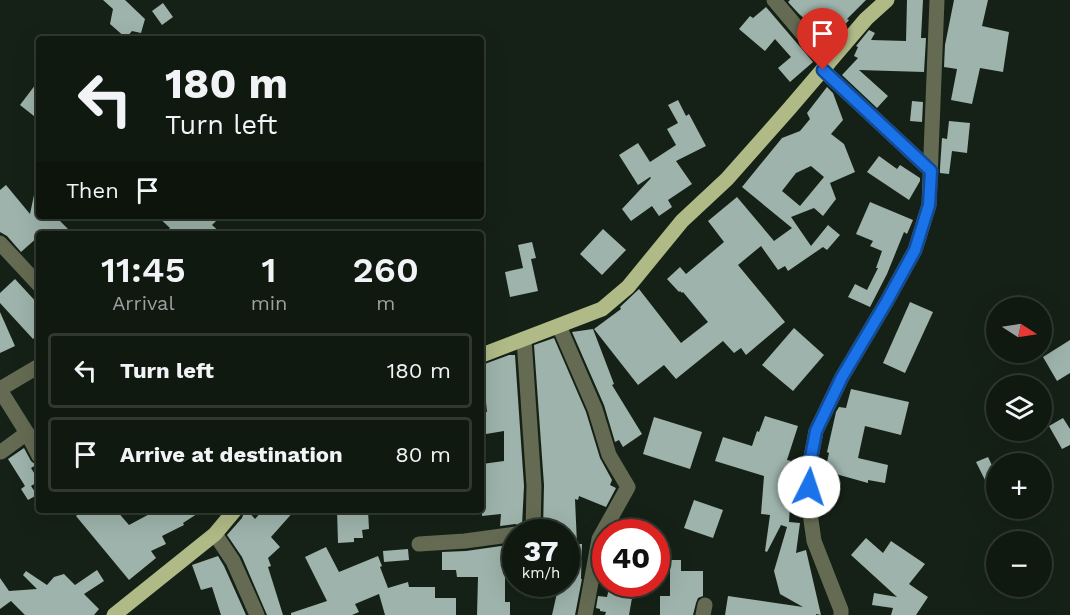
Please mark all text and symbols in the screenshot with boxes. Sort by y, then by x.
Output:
pin [797,8,848,70]
icon: arrive [806,17,839,50]
text: 180 m [165,59,288,108]
icon: left [66,60,144,138]
text: Turn left [165,109,277,141]
icon: arrive [131,174,164,207]
text: Then [66,178,119,203]
text: 11:45 [101,249,186,291]
text: 1 [262,249,277,291]
text: 260 [353,249,419,291]
text: Arrival [112,291,175,315]
text: min [251,291,287,315]
text: m [376,291,395,315]
north arrow [986,297,1052,363]
map controls [986,297,1052,597]
icon: left [69,354,102,387]
text: Turn left [120,358,214,383]
text: 180 m [387,358,451,383]
button: layers [986,375,1052,441]
icon: arrive [69,438,102,471]
text: Arrive at destination [120,442,343,467]
text: 80 m [395,442,451,467]
button: + [986,453,1052,519]
position arrow [777,455,841,519]
speed limit sign: 40 [592,519,670,597]
button: − [986,531,1052,597]
text: 37 [523,533,559,568]
text: km/h [522,564,560,582]

